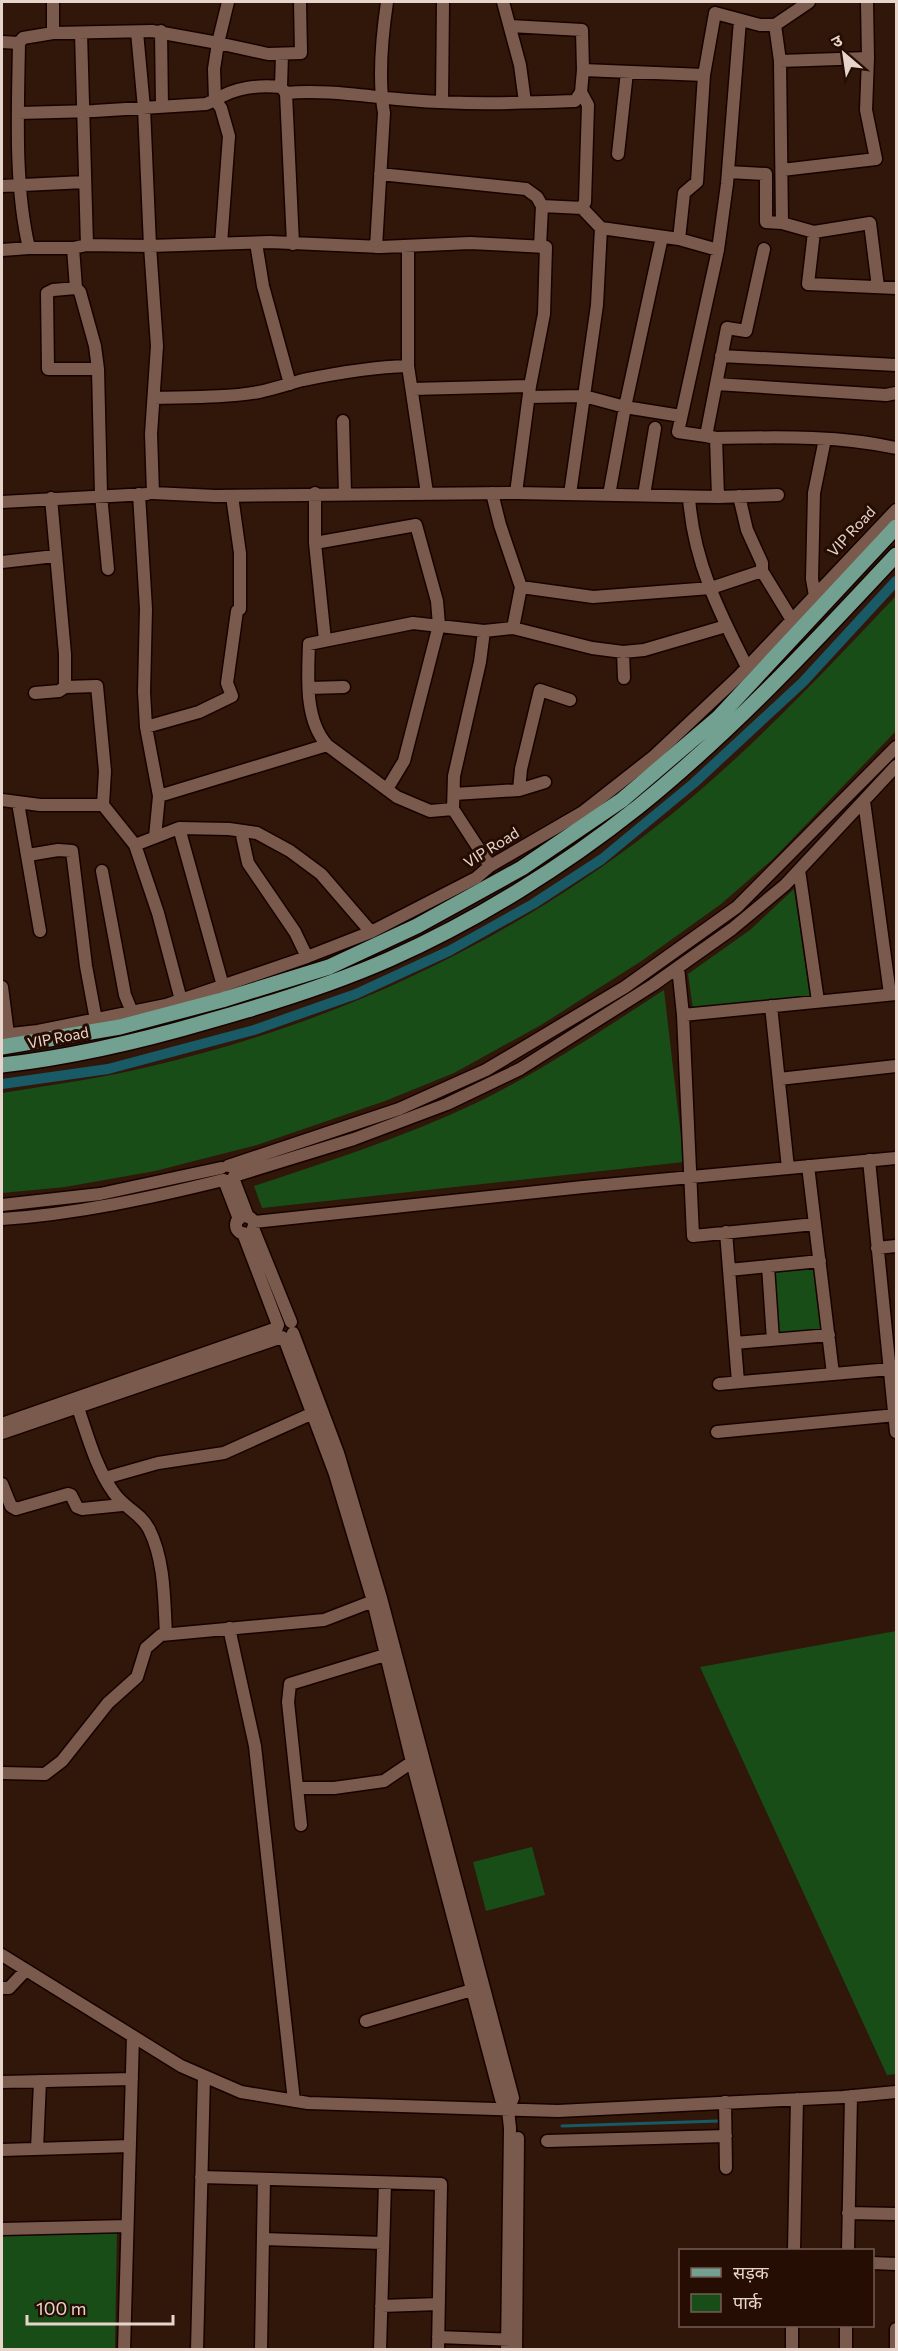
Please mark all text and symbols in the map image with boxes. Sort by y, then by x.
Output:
north arrow [814,24,874,84]
text: उ [828,30,846,51]
street label: VIP Road [823,502,879,560]
street label: VIP Road [460,823,522,871]
street label: VIP Road [26,1022,90,1052]
legend [679,2249,874,2327]
text: सड़क [733,2261,770,2283]
scale bar [27,2288,172,2326]
text: पार्क [733,2291,763,2313]
text: 100 m [36,2297,86,2319]

